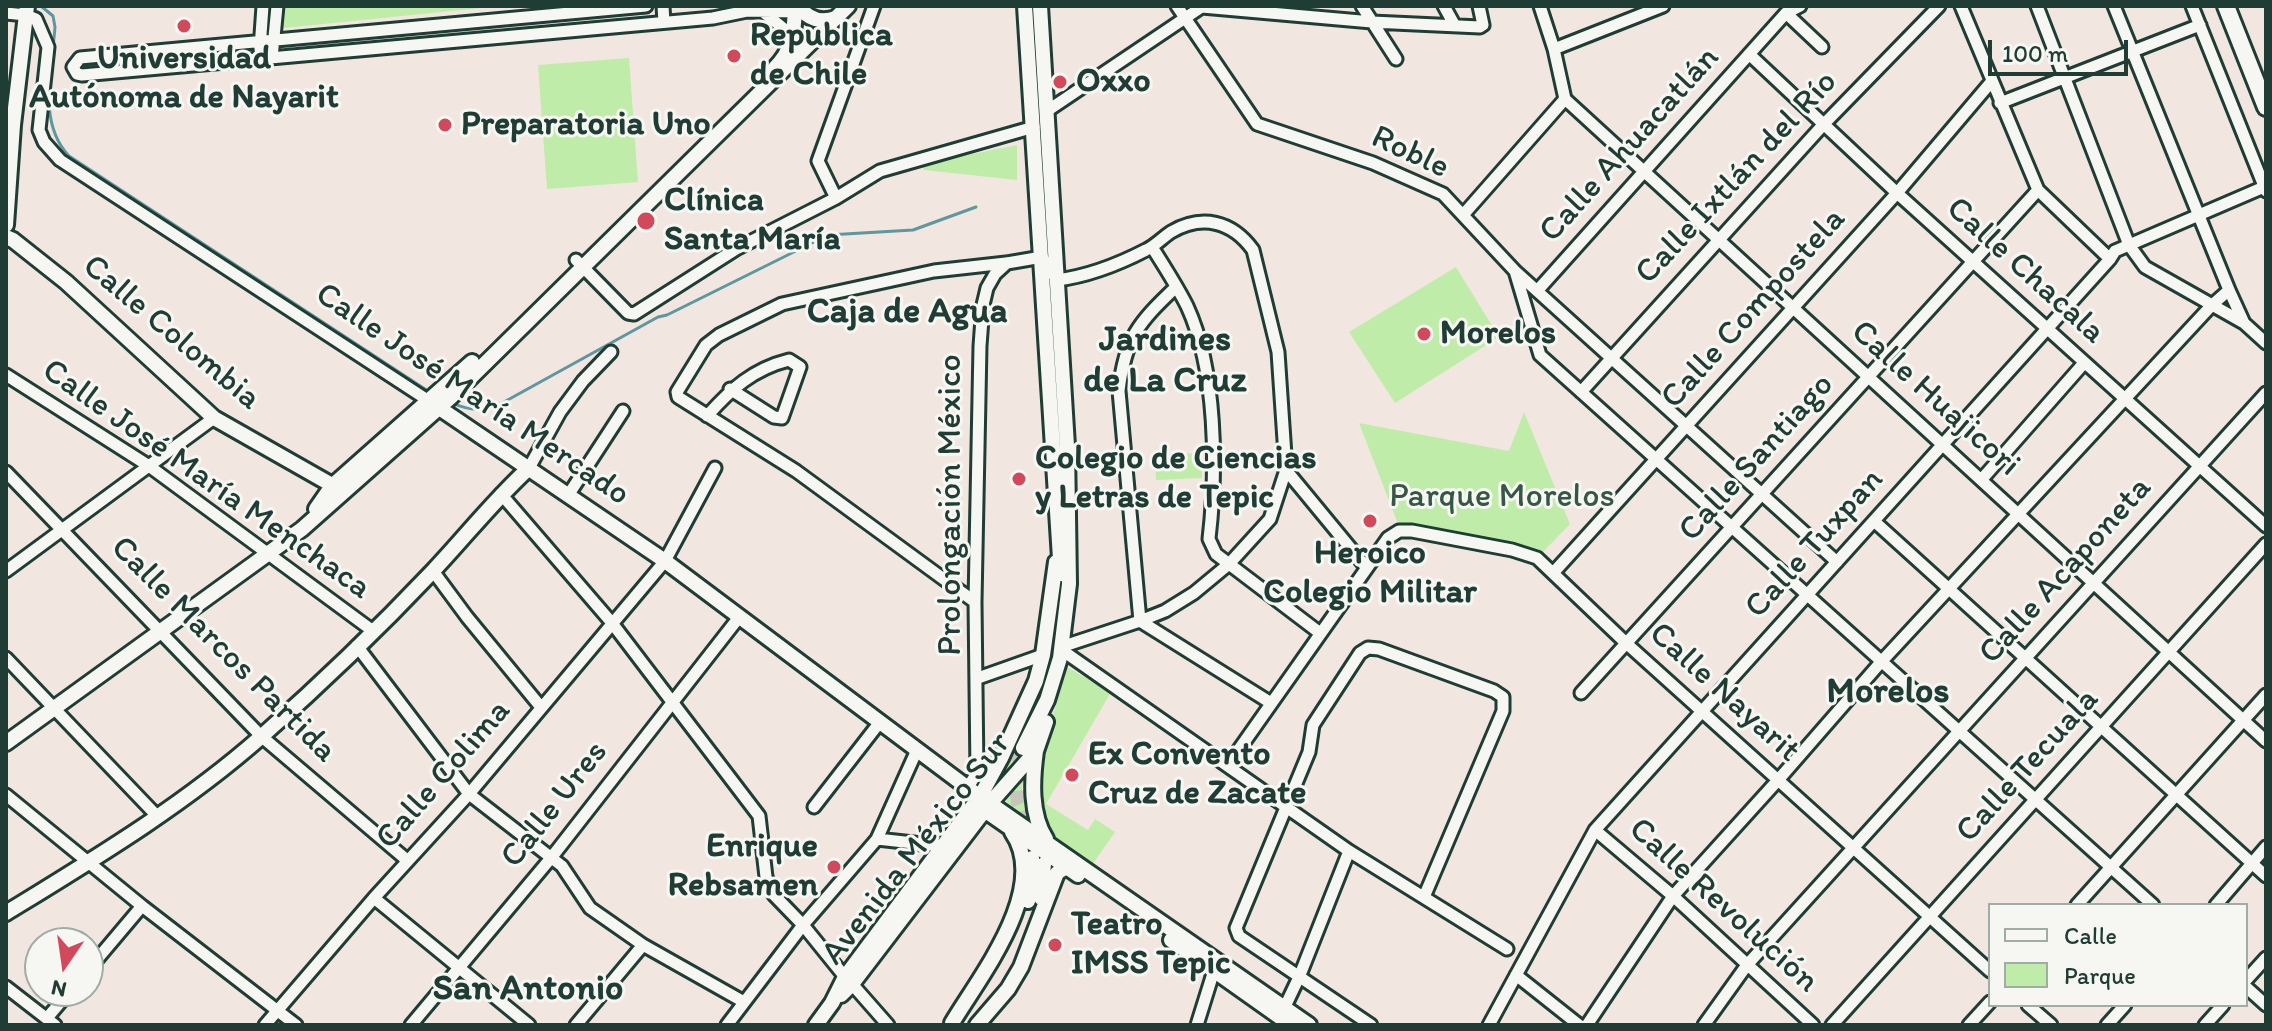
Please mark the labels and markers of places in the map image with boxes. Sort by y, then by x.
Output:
place label: Republica de Chile [750,16,893,96]
marker: Universidad Autónoma de Nayarit [175,17,193,35]
place label: Universidad Autónoma de Nayarit [29,39,339,118]
marker: Republica de Chile [725,47,743,65]
place label: Oxxo [1076,62,1151,102]
marker: Oxxo [1051,73,1069,91]
place label: Preparatoria Uno [461,105,711,145]
marker: Preparatoria Uno [436,116,454,134]
place label: Clínica Santa María [664,181,840,260]
marker: Clínica Santa María [635,210,657,232]
place label: Morelos [1440,314,1556,354]
marker: Morelos [1415,325,1433,343]
place label: Colegio de Ciencias y Letras de Tepic [1035,439,1317,518]
marker: Colegio de Ciencias y Letras de Tepic [1010,470,1028,488]
marker: Heroico Colegio Militar [1361,512,1379,530]
place label: Heroico Colegio Militar [1263,534,1477,614]
place label: Ex Convento Cruz de Zacate [1088,735,1306,814]
marker: Ex Convento Cruz de Zacate [1063,766,1081,784]
place label: Enrique Rebsamen [668,827,818,906]
marker: Enrique Rebsamen [825,858,843,876]
place label: Teatro IMSS Tepic [1071,905,1230,984]
marker: Teatro IMSS Tepic [1046,936,1064,954]

